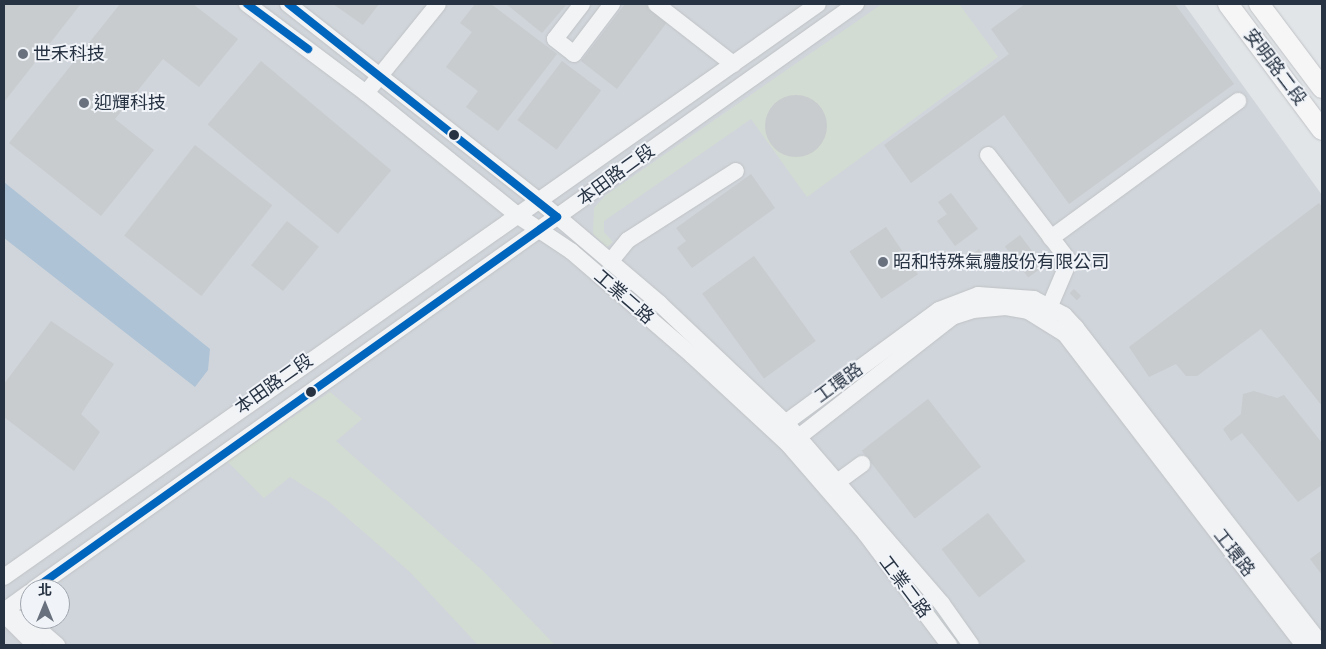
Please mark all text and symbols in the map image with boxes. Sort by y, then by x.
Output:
street label: 安明路二段 [1239,25,1311,109]
place label: 世禾科技 [33,43,105,65]
marker: 世禾科技 [17,48,29,60]
place label: 迎輝科技 [94,92,166,114]
marker: 迎輝科技 [78,97,90,109]
unlabelled marker [449,130,459,140]
street label: 本田路二段 [573,140,659,210]
place label: 昭和特殊氣體股份有限公司 [893,251,1109,273]
marker: 昭和特殊氣體股份有限公司 [877,256,889,268]
street label: 工業二路 [590,265,658,329]
street label: 本田路二段 [231,349,317,419]
street label: 工環路 [811,358,867,408]
unlabelled marker [306,387,316,397]
street label: 工環路 [1209,525,1259,581]
street label: 工業二路 [875,552,935,622]
north arrow [20,579,70,629]
text: 北 [38,582,52,598]

